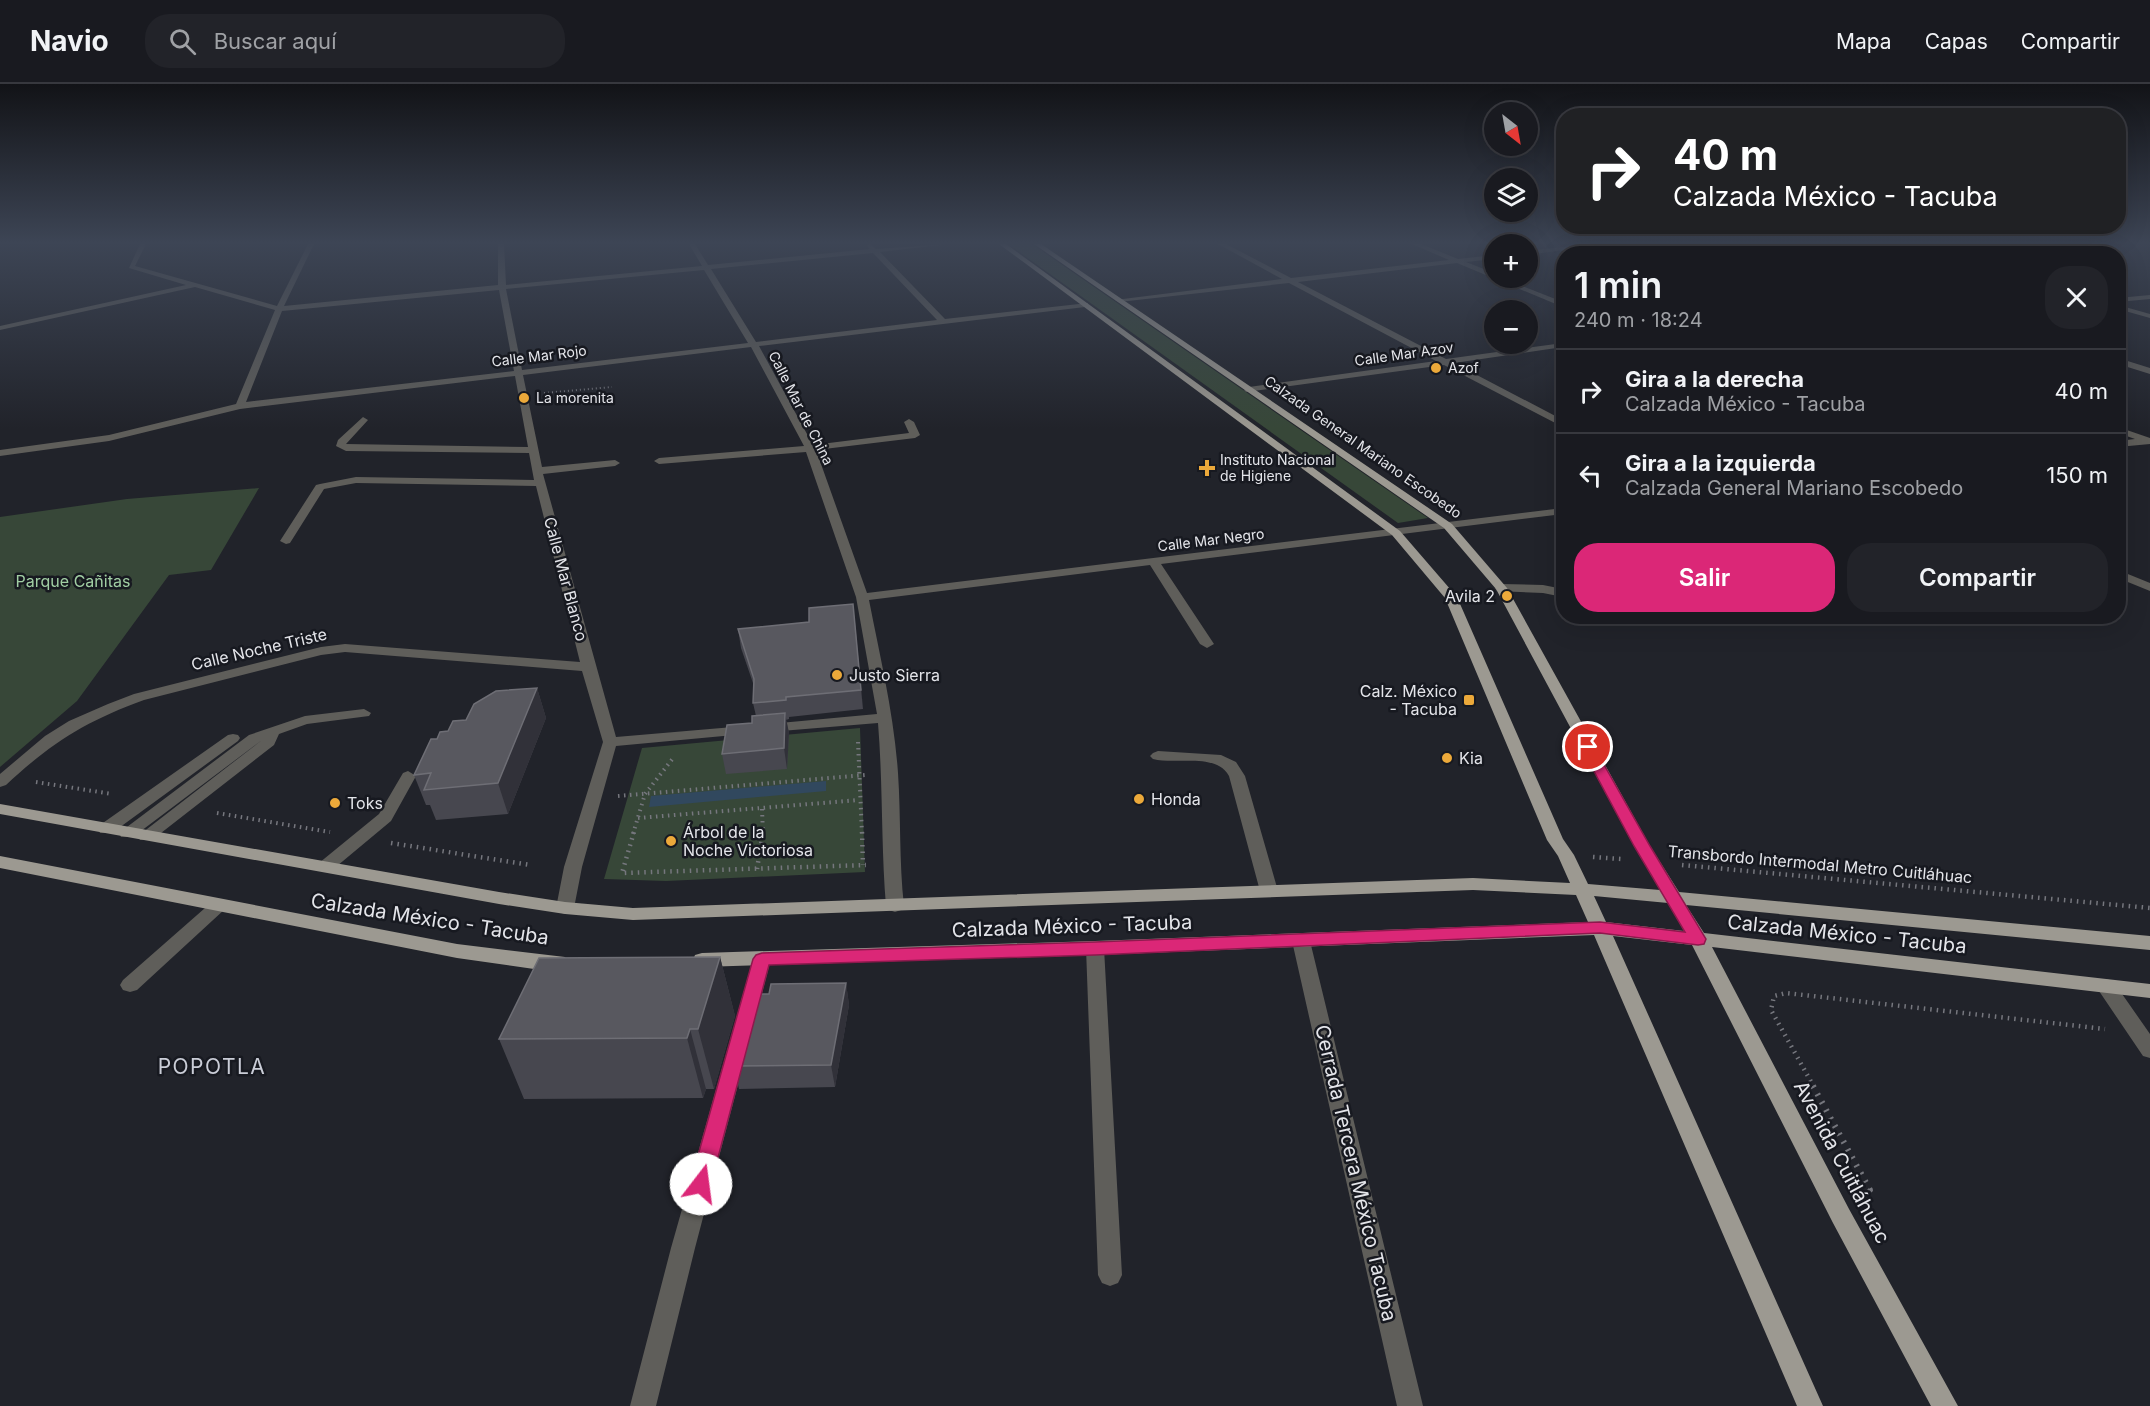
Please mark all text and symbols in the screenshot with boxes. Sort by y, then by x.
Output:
search box [145,14,565,68]
text: Navio [30,24,109,58]
icon: search [166,25,199,58]
text: Buscar aquí [214,28,336,54]
text: Mapa [1836,29,1892,54]
text: Capas [1925,29,1988,54]
text: Compartir [2021,29,2120,54]
north arrow [1484,102,1538,156]
map controls [1484,102,1538,354]
text: 40 m [1673,129,1778,180]
icon: right [1574,132,1652,210]
button: layers [1484,168,1538,222]
text: Calzada México - Tacuba [1673,180,1998,213]
button: + [1484,234,1538,288]
text: 1 min [1574,263,1662,307]
button: close [2045,266,2108,329]
button: − [1484,300,1538,354]
text: 240 m · 18:24 [1574,308,1703,332]
street label: Calle Mar Azov [1353,338,1455,369]
street label: Calle Mar Rojo [490,341,587,370]
street label: Calle Mar de China [765,348,837,467]
place label: Azof [1448,359,1479,376]
marker: Azof [1429,361,1443,375]
text: Gira a la derecha [1625,366,1804,392]
street label: Calzada General Mariano Escobedo [1261,372,1465,521]
icon: right [1574,375,1607,408]
text: 40 m [2054,378,2108,404]
place label: La morenita [536,389,614,406]
marker: La morenita [517,391,531,405]
text: Calzada México - Tacuba [1625,392,1866,416]
text: Gira a la izquierda [1625,450,1816,476]
place label: Instituto Nacional de Higiene [1220,451,1335,484]
marker: Instituto Nacional de Higiene [1198,459,1216,477]
icon: left [1574,459,1607,492]
text: 150 m [2046,462,2108,488]
text: Calzada General Mariano Escobedo [1625,476,1963,500]
street label: Calle Mar Blanco [540,515,592,643]
street label: Calle Mar Negro [1157,525,1265,554]
button: Salir [1574,543,1835,612]
button: Compartir [1847,543,2108,612]
park label: Parque Cañitas [16,571,130,591]
place label: Avila 2 [1445,586,1495,606]
marker: Avila 2 [1500,589,1514,603]
street label: Calle Noche Triste [189,624,329,674]
place label: Justo Sierra [849,665,940,685]
marker: Justo Sierra [830,668,844,682]
place label: Calz. México - Tacuba [1360,681,1457,719]
marker: Calz. México - Tacuba [1462,693,1476,707]
pin [1562,721,1613,772]
icon: arrive [1571,730,1604,763]
place label: Kia [1459,748,1483,768]
marker: Kia [1440,751,1454,765]
place label: Honda [1151,789,1201,809]
marker: Honda [1132,792,1146,806]
place label: Toks [347,793,383,813]
marker: Toks [328,796,342,810]
place label: Árbol de la Noche Victoriosa [683,822,813,860]
marker: Árbol de la Noche Victoriosa [664,834,678,848]
street label: Transbordo Intermodal Metro Cuitláhuac [1667,841,1973,887]
street label: Calzada México - Tacuba [309,888,551,950]
street label: Calzada México - Tacuba [1726,909,1968,959]
street label: Calzada México - Tacuba [951,910,1193,942]
street label: Cerrada Tercera México Tacuba [1310,1023,1402,1323]
district label: POPOTLA [158,1054,266,1079]
street label: Avenida Cuitláhuac [1789,1076,1895,1248]
position arrow [669,1152,733,1216]

